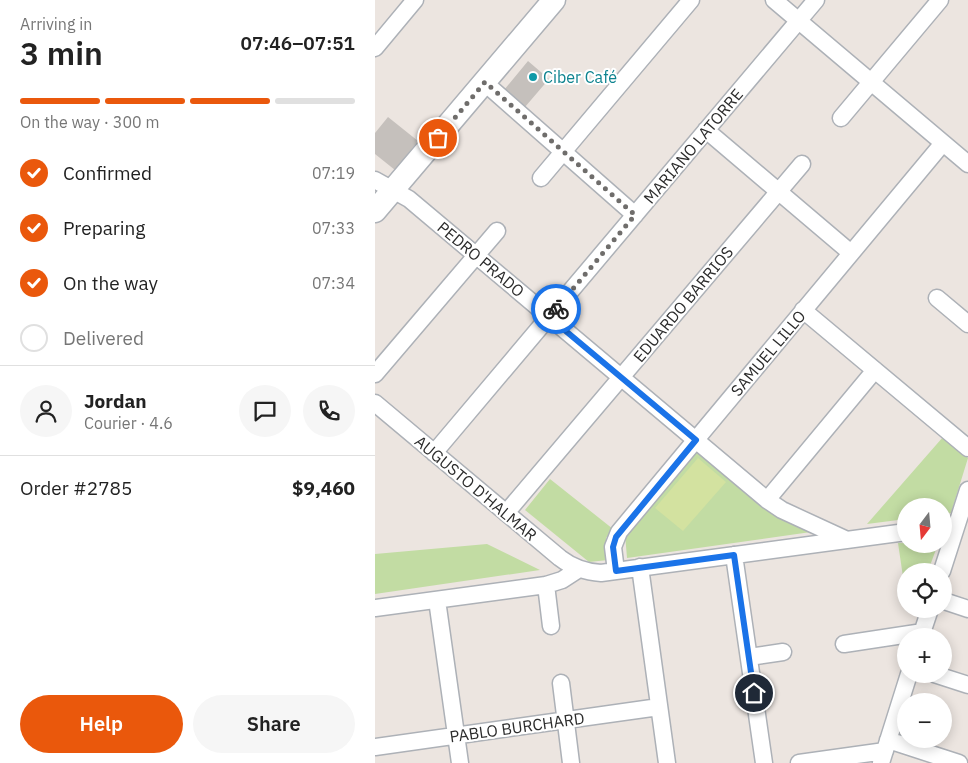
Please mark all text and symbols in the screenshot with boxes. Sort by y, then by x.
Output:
text: Arriving in [20,14,92,34]
text: 07:46–07:51 [241,31,355,55]
text: 3 min [20,32,103,74]
place label: Ciber Café [543,67,617,87]
marker: Ciber Café [527,71,539,83]
street label: MARIANO LATORRE [639,84,747,208]
text: On the way · 300 m [20,112,159,132]
pin [417,117,459,159]
icon: bag [424,124,452,152]
icon: check [20,159,48,187]
text: Confirmed [63,161,152,185]
text: 07:19 [312,163,355,183]
icon: check [20,214,48,242]
text: Preparing [63,216,145,240]
street label: PEDRO PRADO [434,217,528,301]
text: 07:33 [312,218,355,238]
street label: EDUARDO BARRIOS [629,242,737,366]
icon: check [20,269,48,297]
text: On the way [63,271,158,295]
text: 07:34 [312,273,355,293]
courier [531,284,581,334]
icon: bike [542,295,570,323]
street label: SAMUEL LILLO [726,306,810,400]
text: Delivered [63,326,144,350]
button: person [20,385,72,437]
button: chat [239,385,291,437]
button: phone [303,385,355,437]
text: Jordan [84,389,147,413]
text: Courier · 4.6 [84,413,173,433]
street label: AUGUSTO D'HALMAR [411,431,541,545]
text: Order #2785 [20,476,132,500]
text: $9,460 [292,476,355,500]
north arrow [897,498,953,552]
map controls [897,498,952,748]
button: locate [897,563,952,618]
button: + [897,628,952,683]
pin [733,672,775,714]
icon: home [740,679,768,707]
button: − [897,693,952,748]
button: Help [20,695,183,753]
button: Share [193,695,355,753]
street label: PABLO BURCHARD [448,708,586,746]

